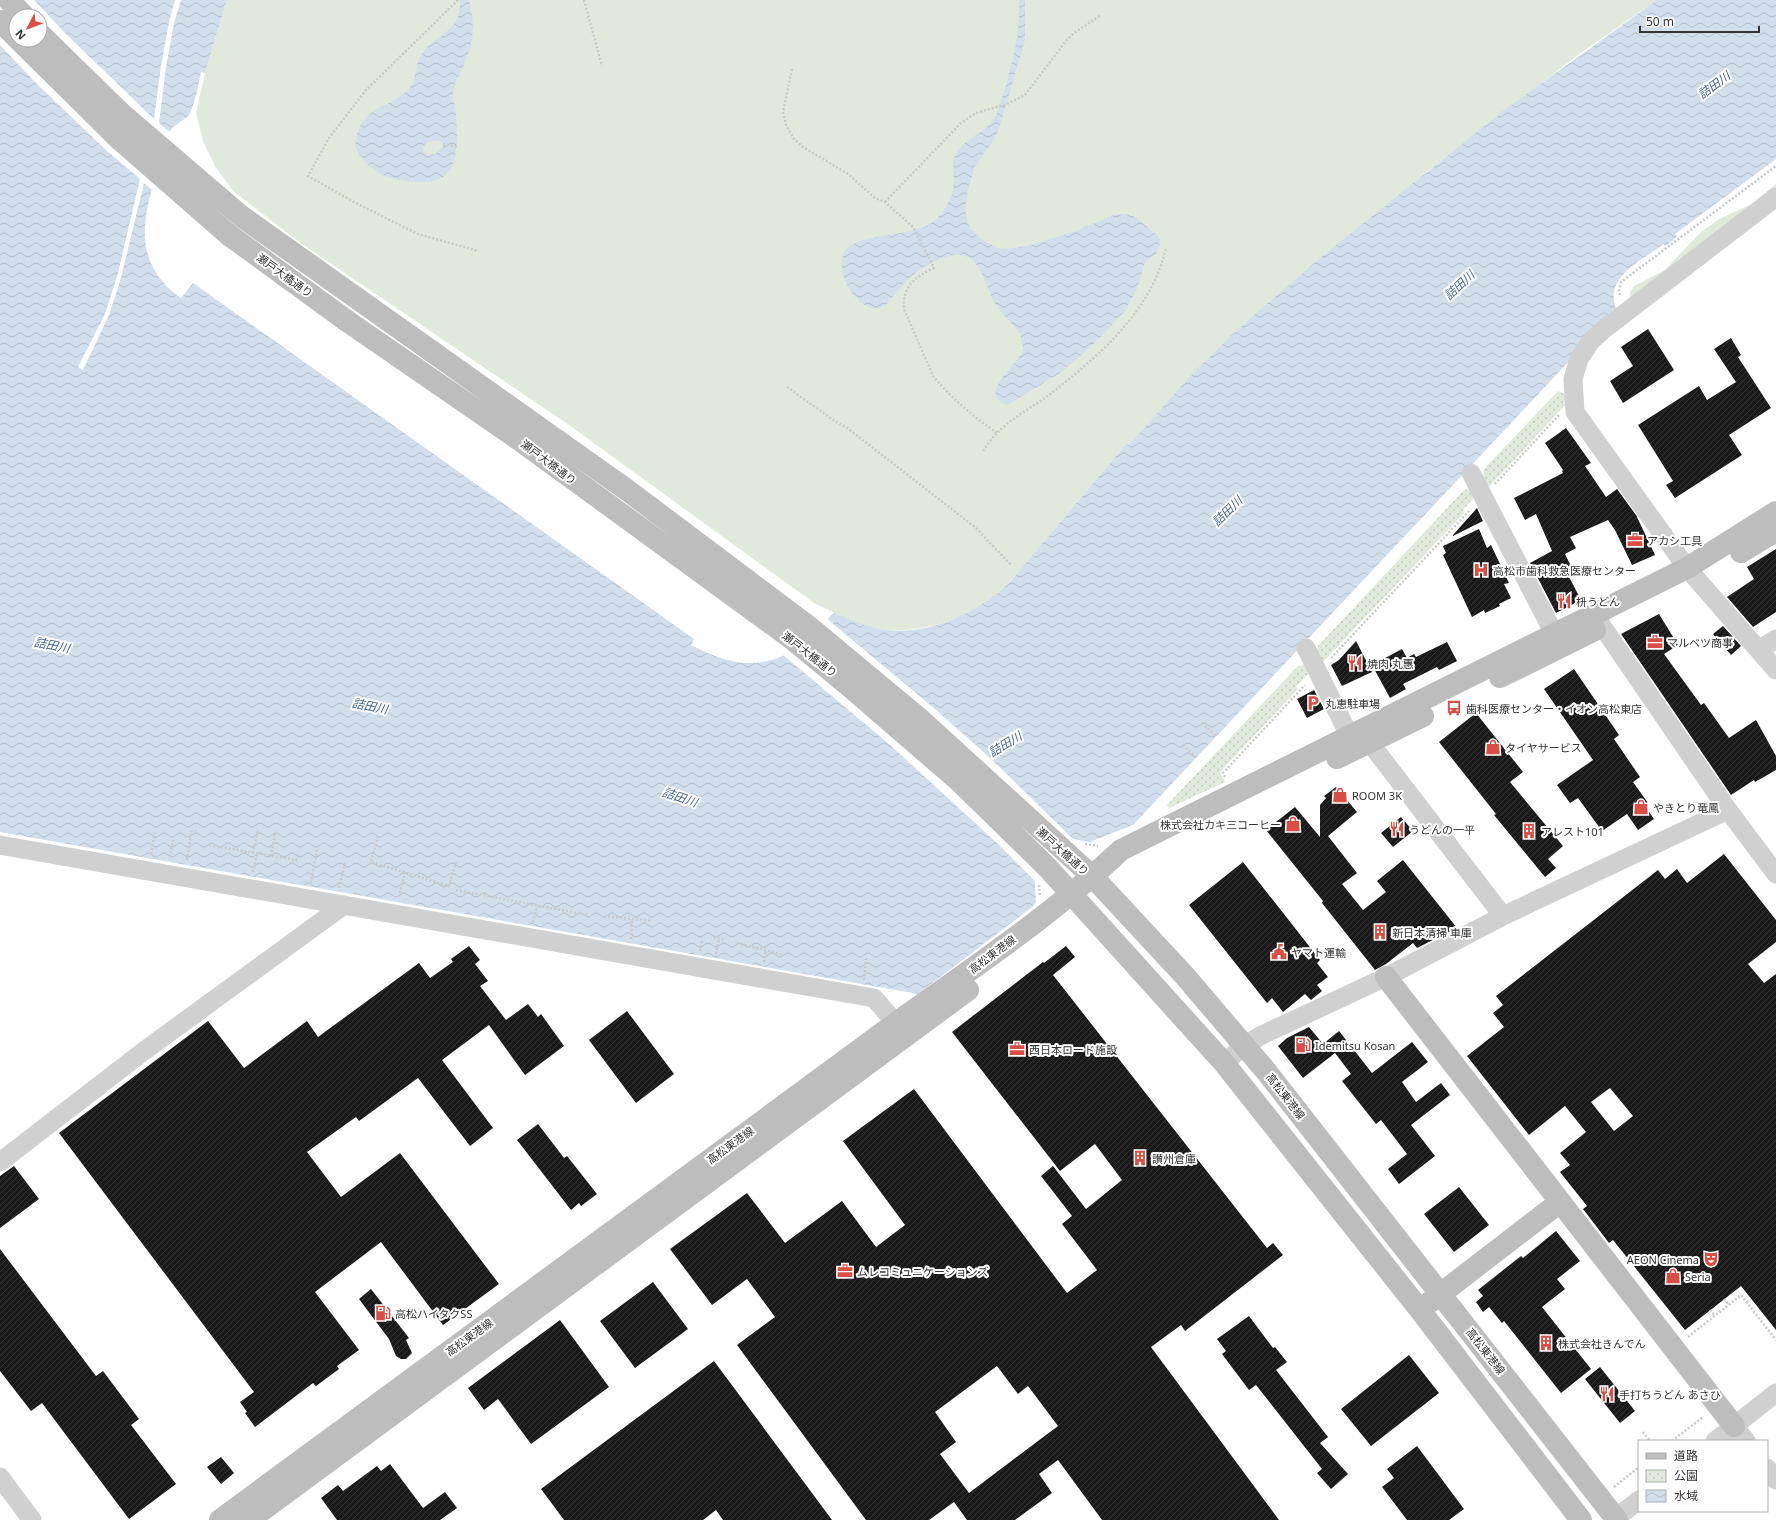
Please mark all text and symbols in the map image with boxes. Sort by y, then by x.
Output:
north arrow [8,8,48,48]
scale bar [1640,8,1759,34]
text: 50 m [1646,13,1674,30]
text: N [12,27,29,43]
water label: 詰田川 [1694,66,1735,102]
street label: 瀬戸大橋通り [254,250,316,300]
water label: 詰田川 [1440,265,1479,303]
street label: 瀬戸大橋通り [518,436,580,488]
water label: 詰田川 [1208,491,1247,530]
office icon: アカシ工具 [1626,531,1644,549]
place label: アカシ工具 [1647,533,1702,548]
hospital icon: 高松市歯科救急医療センター [1472,561,1490,579]
place label: 高松市歯科救急医療センター [1493,563,1636,578]
restaurant icon: 枡うどん [1555,592,1573,610]
place label: 枡うどん [1576,594,1620,609]
street label: 瀬戸大橋通り [779,628,841,680]
water label: 詰田川 [33,633,73,657]
office icon: マルベツ商事 [1646,633,1664,651]
place label: マルベツ商事 [1667,635,1733,650]
restaurant icon: 焼肉 丸惠 [1346,654,1364,672]
place label: 焼肉 丸惠 [1367,656,1414,671]
water label: 詰田川 [351,694,391,718]
parking icon: 丸恵駐車場 [1304,694,1322,712]
place label: 丸恵駐車場 [1325,696,1380,711]
bus stop icon: 歯科医療センター・イオン高松東店 [1445,699,1463,717]
place label: 歯科医療センター・イオン高松東店 [1466,701,1642,716]
water label: 詰田川 [985,726,1027,761]
shop icon: タイヤサービス [1484,738,1502,756]
place label: タイヤサービス [1505,740,1582,755]
water label: 詰田川 [660,783,702,812]
shop icon: ROOM 3K [1331,786,1349,804]
place label: ROOM 3K [1352,788,1402,803]
shop icon: やきとり竜鳳 [1632,798,1650,816]
place label: やきとり竜鳳 [1653,800,1719,815]
shop icon: 株式会社カキ三コーヒー [1284,815,1302,833]
place label: 株式会社カキ三コーヒー [1160,817,1281,832]
restaurant icon: うどんの一平 [1388,820,1406,838]
place label: うどんの一平 [1409,822,1475,837]
building icon: アレスト101 [1520,822,1538,840]
street label: 瀬戸大橋通り [1033,823,1093,879]
place label: アレスト101 [1541,824,1604,839]
building icon: 新日本清掃 車庫 [1371,923,1389,941]
place label: 新日本清掃 車庫 [1392,925,1472,940]
street label: 高松東港線 [966,931,1018,977]
public building icon: ヤマト運輸 [1270,943,1288,961]
place label: ヤマト運輸 [1291,945,1346,960]
fuel station icon: Idemitsu Kosan [1294,1036,1312,1054]
place label: Idemitsu Kosan [1315,1038,1395,1053]
office icon: 西日本ロード施設 [1008,1040,1026,1058]
place label: 西日本ロード施設 [1029,1042,1117,1057]
street label: 高松東港線 [1263,1070,1309,1122]
street label: 高松東港線 [703,1123,757,1167]
building icon: 讃州倉庫 [1131,1149,1149,1167]
place label: 讃州倉庫 [1152,1151,1196,1166]
theatre icon: AEON Cinema [1702,1250,1720,1268]
place label: AEON Cinema [1627,1252,1699,1267]
office icon: ムレコミュニケーションズ [836,1262,854,1280]
place label: ムレコミュニケーションズ [857,1264,989,1279]
shop icon: Seria [1664,1267,1682,1285]
place label: Seria [1685,1269,1711,1284]
fuel station icon: 高松ハイタクSS [374,1304,392,1322]
place label: 高松ハイタクSS [395,1306,472,1321]
street label: 高松東港線 [442,1315,496,1359]
street label: 高松東港線 [1463,1325,1509,1377]
building icon: 株式会社きんでん [1537,1334,1555,1352]
place label: 株式会社きんでん [1558,1336,1645,1351]
restaurant icon: 手打ちうどん あさひ [1598,1385,1616,1403]
place label: 手打ちうどん あさひ [1619,1387,1721,1402]
legend [1638,1440,1768,1512]
text: 道路 [1674,1447,1698,1464]
text: 公園 [1674,1467,1698,1484]
text: 水域 [1674,1487,1698,1504]

